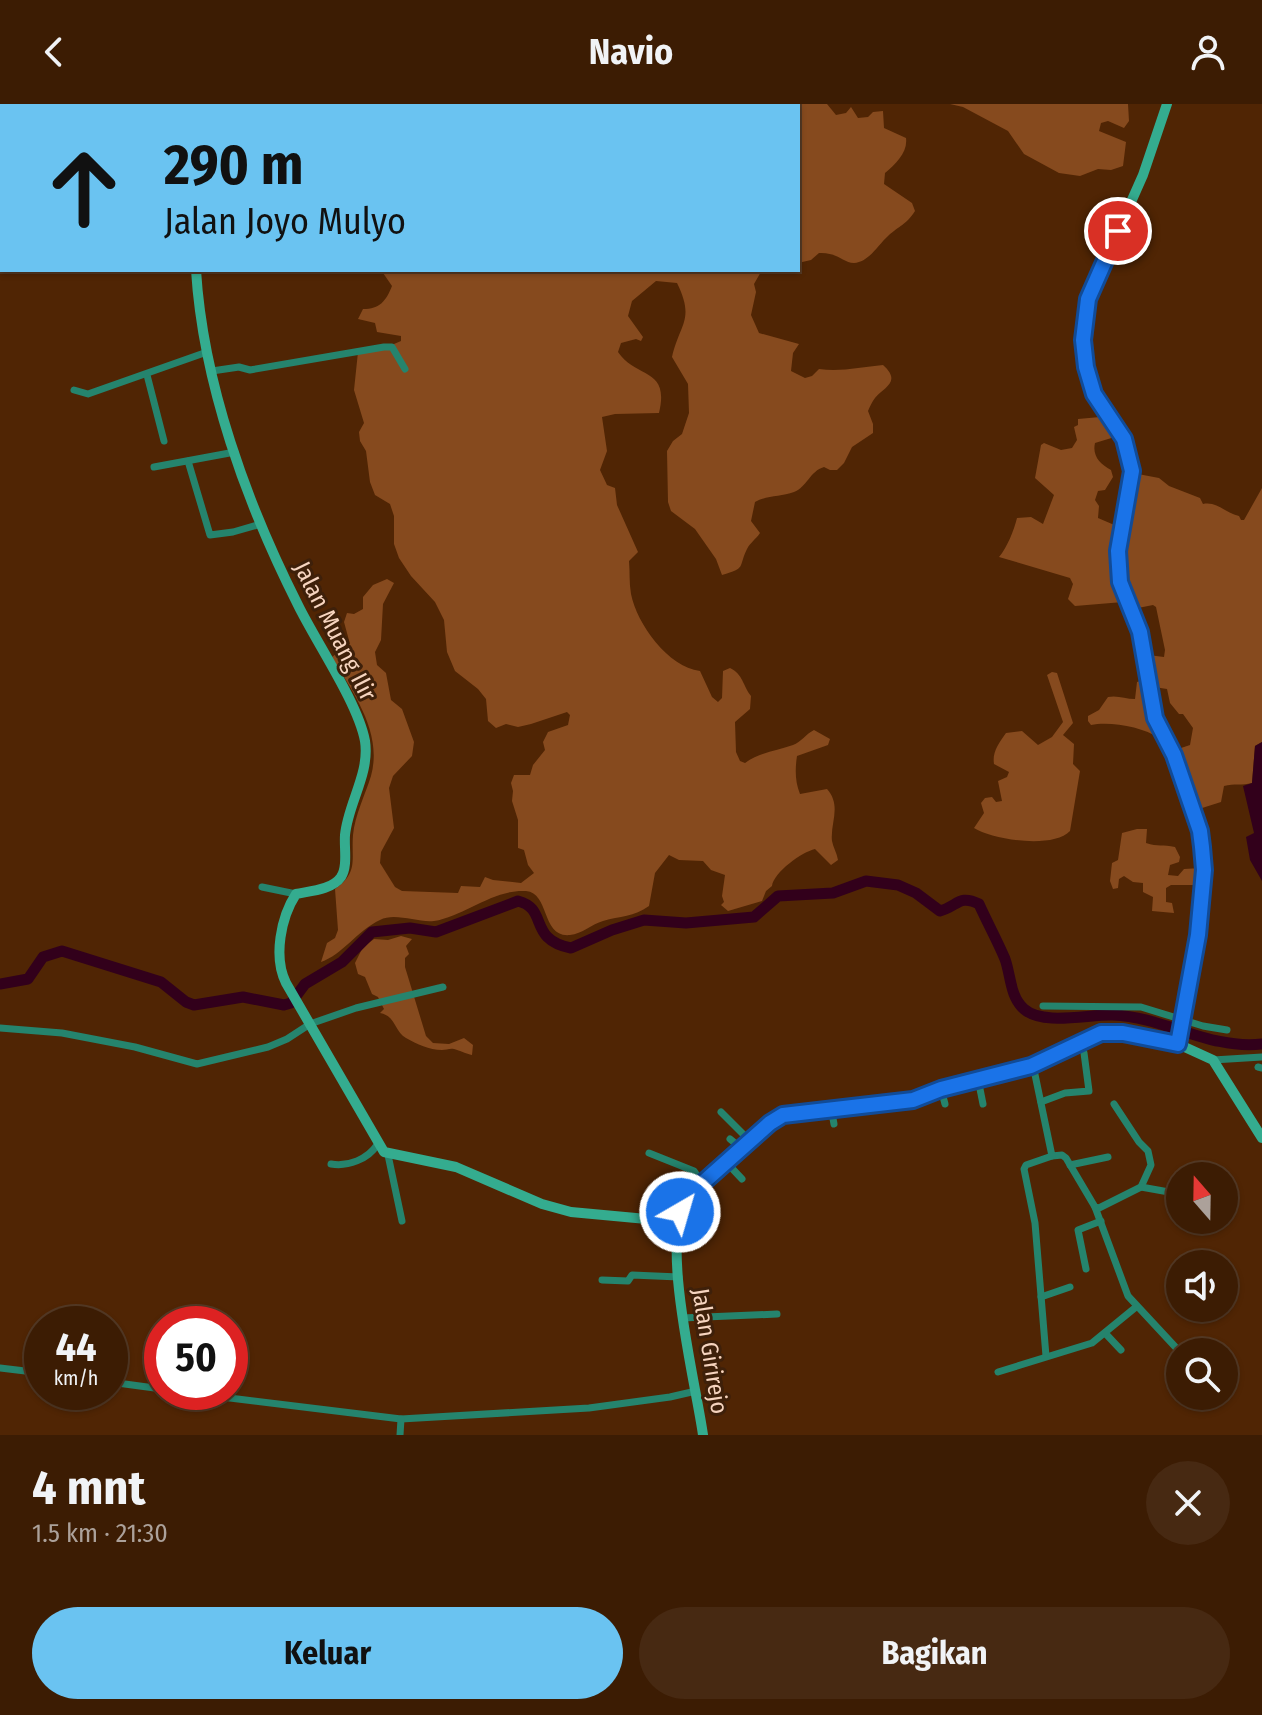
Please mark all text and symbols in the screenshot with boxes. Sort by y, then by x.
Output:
icon: back [32,30,76,74]
text: Navio [589,30,673,74]
icon: person [1186,30,1230,74]
text: 290 m [164,132,304,199]
icon: ahead [32,136,136,240]
pin [1084,197,1152,265]
text: Jalan Joyo Mulyo [164,200,406,244]
icon: arrive [1096,209,1140,253]
street label: Jalan Muang Ilir [288,557,382,706]
north arrow [1166,1162,1238,1234]
map controls [1166,1162,1238,1410]
position arrow [638,1170,722,1254]
button: sound [1166,1250,1238,1322]
street label: Jalan Girirejo [686,1286,734,1416]
speed limit sign: 50 [144,1306,248,1410]
text: 44 [55,1324,97,1372]
button: search [1166,1338,1238,1410]
text: km/h [54,1366,98,1390]
text: 4 mnt [32,1459,145,1517]
button: close [1146,1461,1230,1545]
text: 1.5 km · 21:30 [32,1518,168,1549]
button: Keluar [32,1607,623,1699]
button: Bagikan [639,1607,1230,1699]

